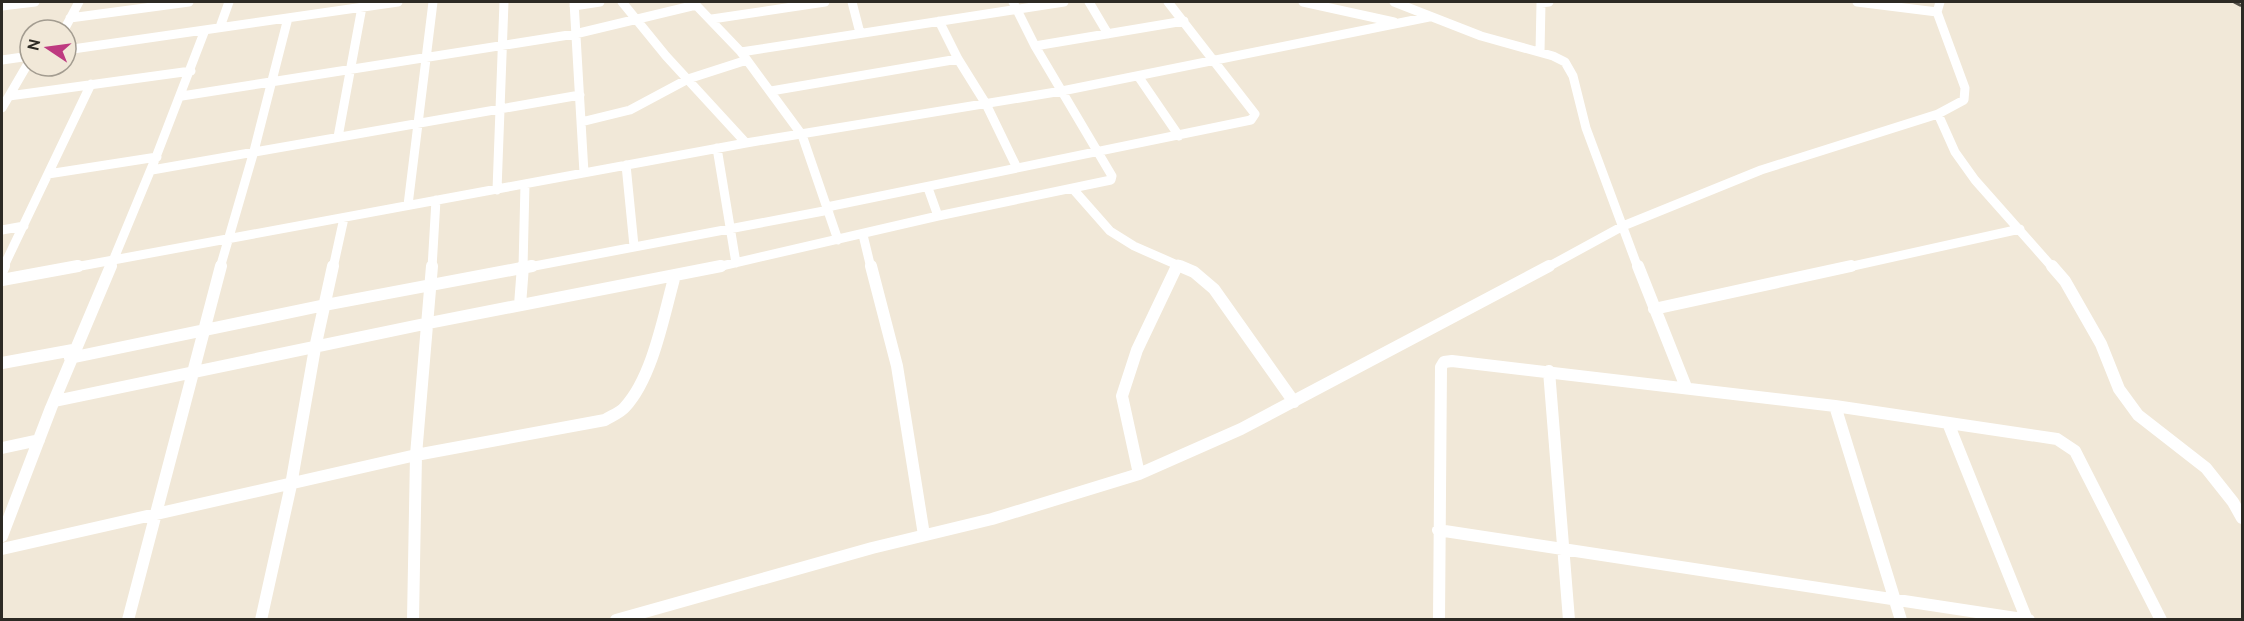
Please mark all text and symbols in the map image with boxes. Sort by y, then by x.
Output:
north arrow [18,18,78,78]
text: N [23,37,44,52]

